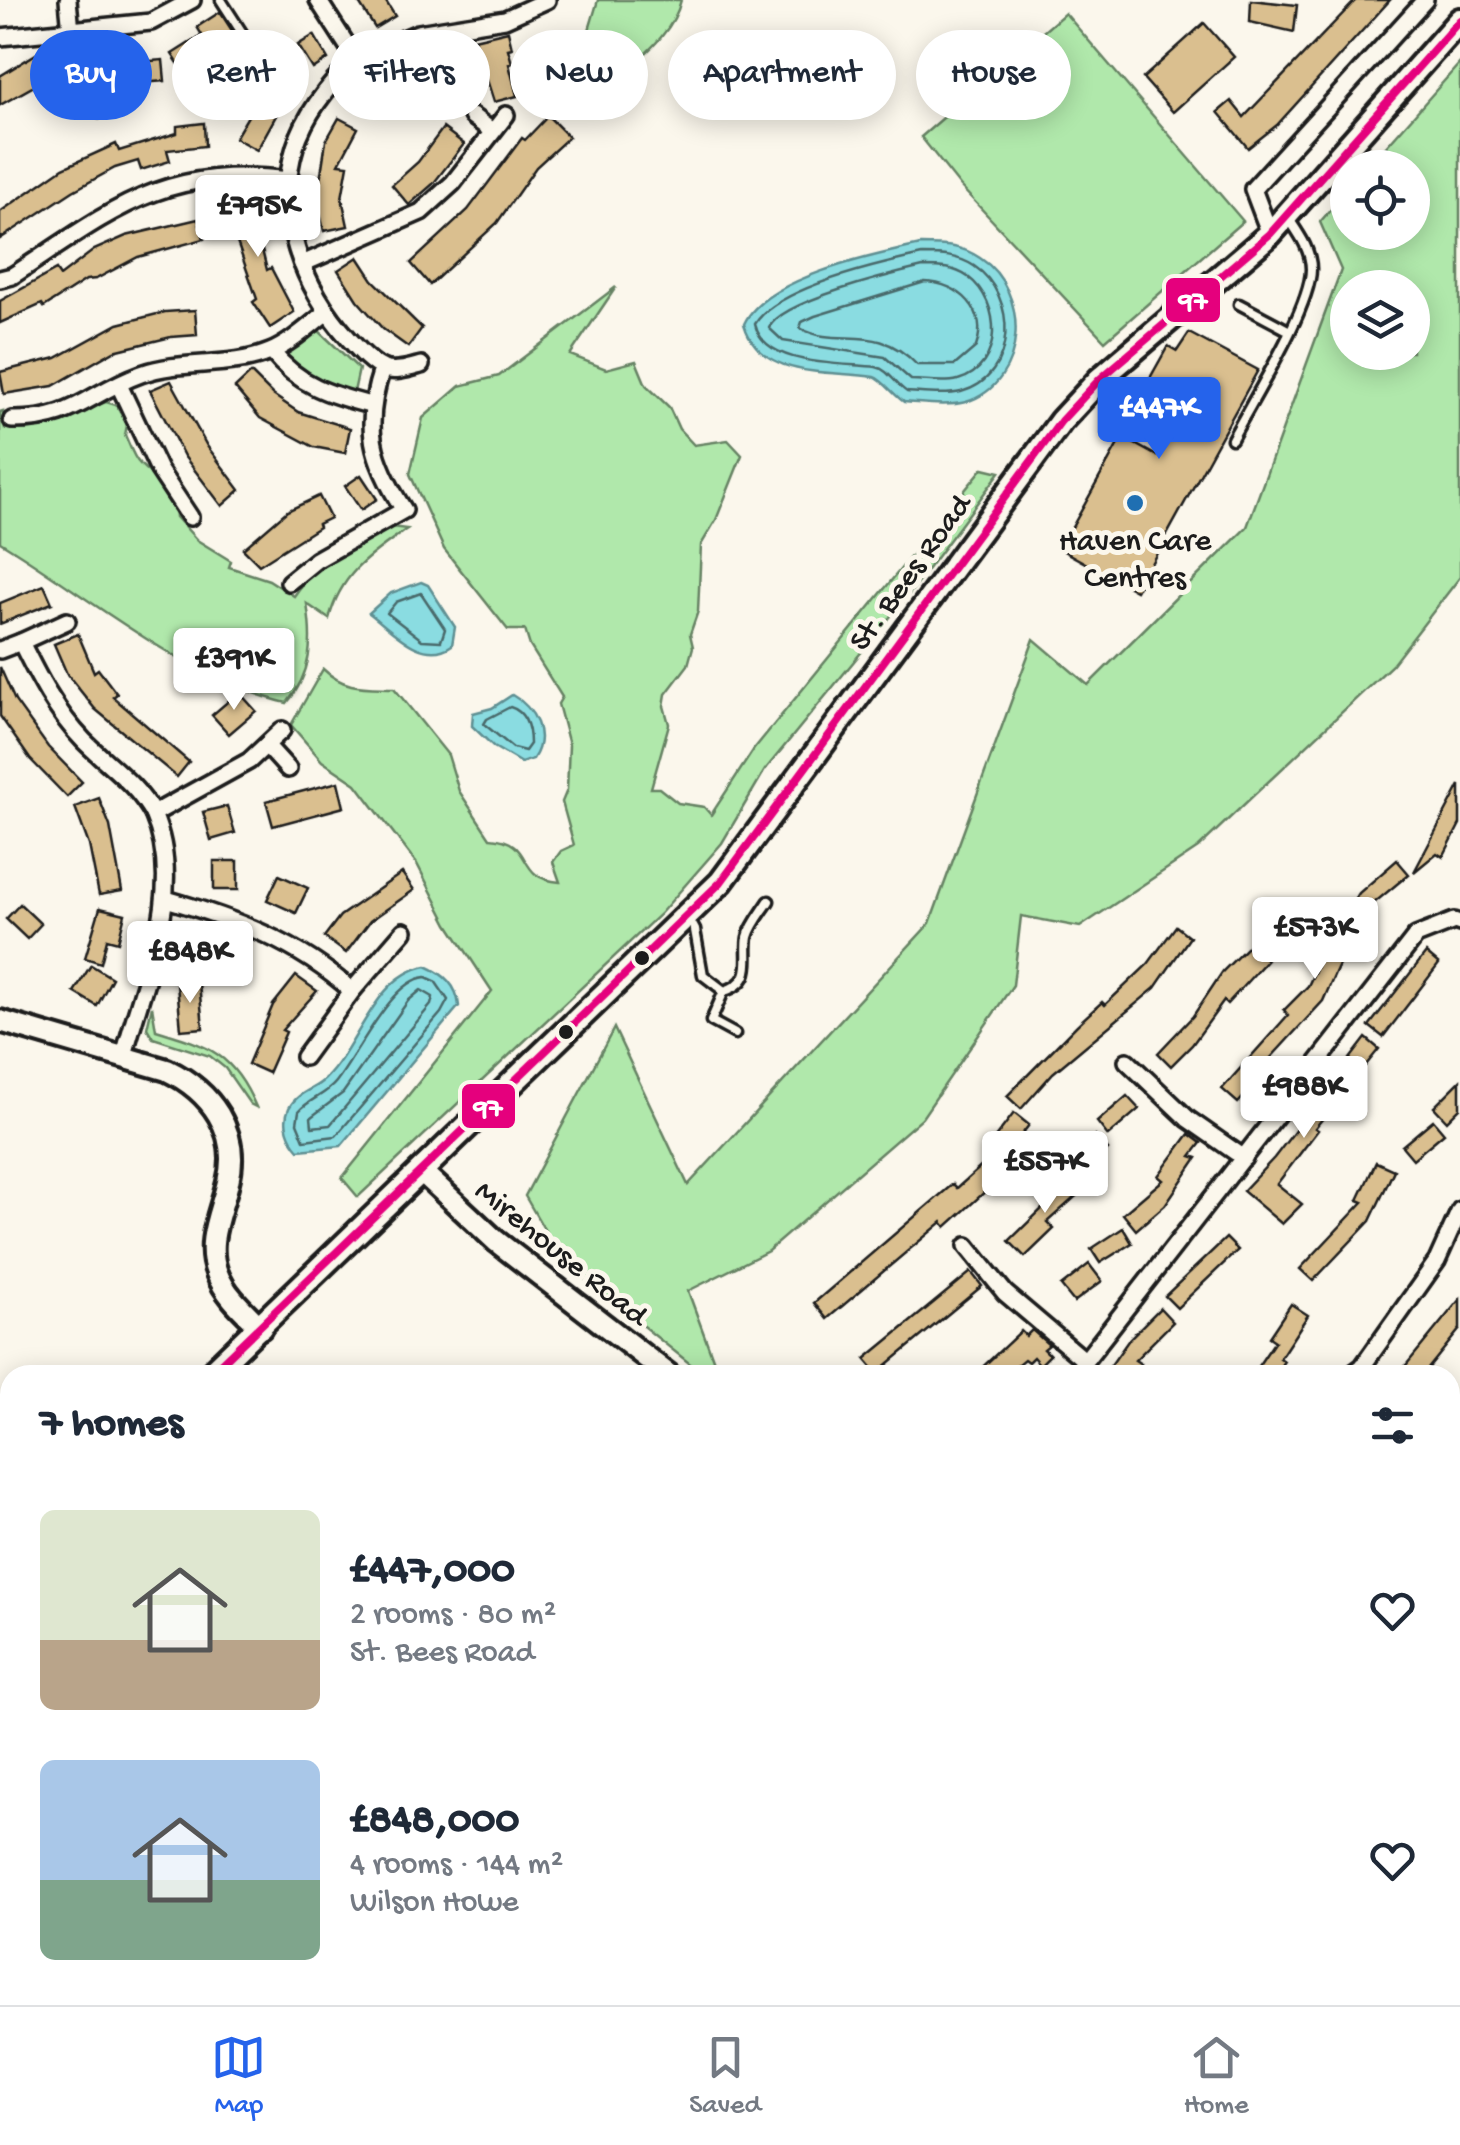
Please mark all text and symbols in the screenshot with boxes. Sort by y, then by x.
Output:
chip: Buy [30,30,152,120]
chip: Rent [172,30,309,120]
chip: Filters [329,30,490,120]
chip: New [510,30,648,120]
chip: Apartment [668,30,896,120]
chip: House [916,30,1071,120]
map controls [1330,150,1430,370]
button: locate [1330,150,1430,250]
pin: £795K [188,175,328,260]
text: £795K [217,188,299,226]
button: layers [1330,270,1430,370]
line badge: 97 [1164,276,1222,324]
text: 97 [1177,287,1209,320]
pin: £447K [1089,377,1229,462]
text: £447K [1120,390,1198,428]
street label: St. Bees Road [843,486,983,660]
marker: Haven Care Centres [1124,492,1146,514]
place label: Haven Care Centres [1059,524,1212,599]
pin: £391K [164,628,304,713]
text: £391K [195,641,273,679]
pin: £573K [1245,897,1385,982]
text: £573K [1274,910,1356,948]
pin: £848K [120,921,260,1006]
text: £848K [149,934,231,972]
unlabelled marker [632,948,652,968]
unlabelled marker [556,1022,576,1042]
pin: £988K [1234,1056,1374,1141]
text: £988K [1263,1069,1345,1107]
line badge: 97 [460,1082,517,1130]
text: 97 [472,1094,504,1127]
pin: £557K [975,1131,1115,1216]
text: £557K [1004,1144,1086,1182]
street label: Mirehouse Road [466,1174,656,1338]
icon: filters [1365,1398,1420,1453]
text: 7 homes [40,1401,183,1450]
text: £447,000 [350,1548,515,1597]
icon: home [120,1550,240,1670]
icon: heart [1365,1583,1420,1638]
text: 2 rooms · 80 m² [350,1597,556,1635]
text: St. Bees Road [350,1635,534,1673]
text: £848,000 [350,1798,519,1847]
icon: home [120,1800,240,1920]
icon: heart [1365,1833,1420,1888]
text: 4 rooms · 144 m² [350,1847,563,1885]
text: Wilson Howe [350,1885,519,1923]
tab: Map [211,2030,266,2123]
tab: Saved [689,2030,761,2123]
tab: Home [1184,2030,1249,2123]

